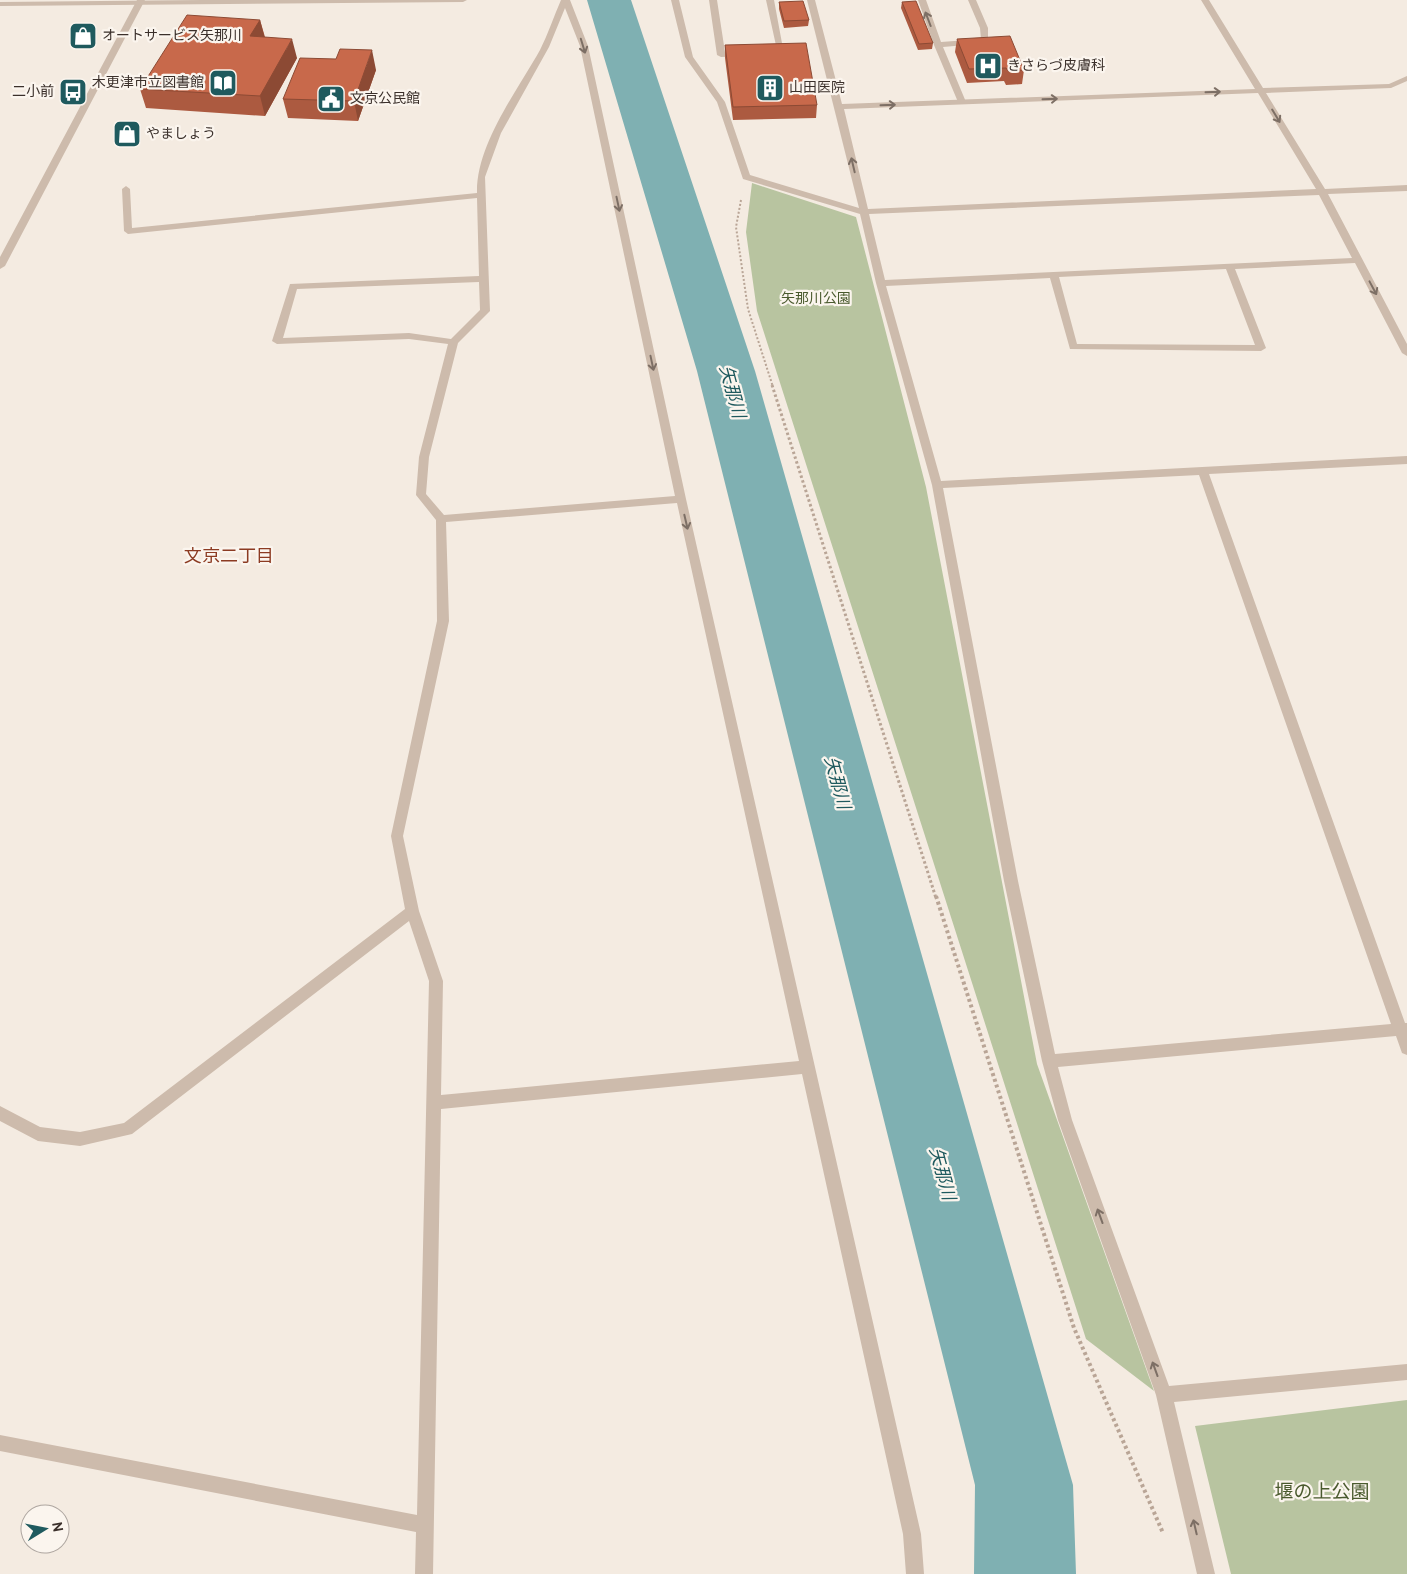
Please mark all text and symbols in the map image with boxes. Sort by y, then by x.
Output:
one-way arrow [923,12,932,27]
shop icon: オートサービス矢那川 [68,21,98,51]
place label: オートサービス矢那川 [102,28,242,45]
one-way arrow [578,37,588,53]
hospital icon: きさらづ皮膚科 [973,51,1003,81]
place label: きさらづ皮膚科 [1007,58,1105,75]
library icon: 木更津市立図書館 [208,68,238,98]
building icon: 山田医院 [755,73,785,103]
place label: 木更津市立図書館 [92,75,204,92]
bus stop icon: 二小前 [58,77,88,107]
place label: 山田医院 [789,80,845,97]
place label: 二小前 [12,83,54,101]
public building icon: 文京公民館 [316,84,346,114]
one-way arrow [1204,88,1220,97]
place label: 文京公民館 [350,91,420,108]
one-way arrow [1042,94,1058,103]
one-way arrow [880,100,896,110]
one-way arrow [1271,109,1281,123]
shop icon: やましょう [112,119,142,149]
place label: やましょう [146,126,216,143]
one-way arrow [848,157,857,173]
one-way arrow [613,196,623,212]
one-way arrow [1369,280,1378,295]
park label: 矢那川公園 [781,291,851,308]
one-way arrow [648,355,657,371]
water label: 矢那川 [713,363,750,423]
one-way arrow [682,514,691,530]
district label: 文京二丁目 [184,546,274,569]
water label: 矢那川 [818,754,855,814]
water label: 矢那川 [923,1145,960,1205]
one-way arrow [1094,1209,1104,1225]
one-way arrow [1150,1362,1159,1377]
park label: 堰の上公園 [1274,1481,1370,1505]
north arrow [20,1504,70,1554]
one-way arrow [1189,1519,1199,1535]
text: N [47,1521,66,1533]

